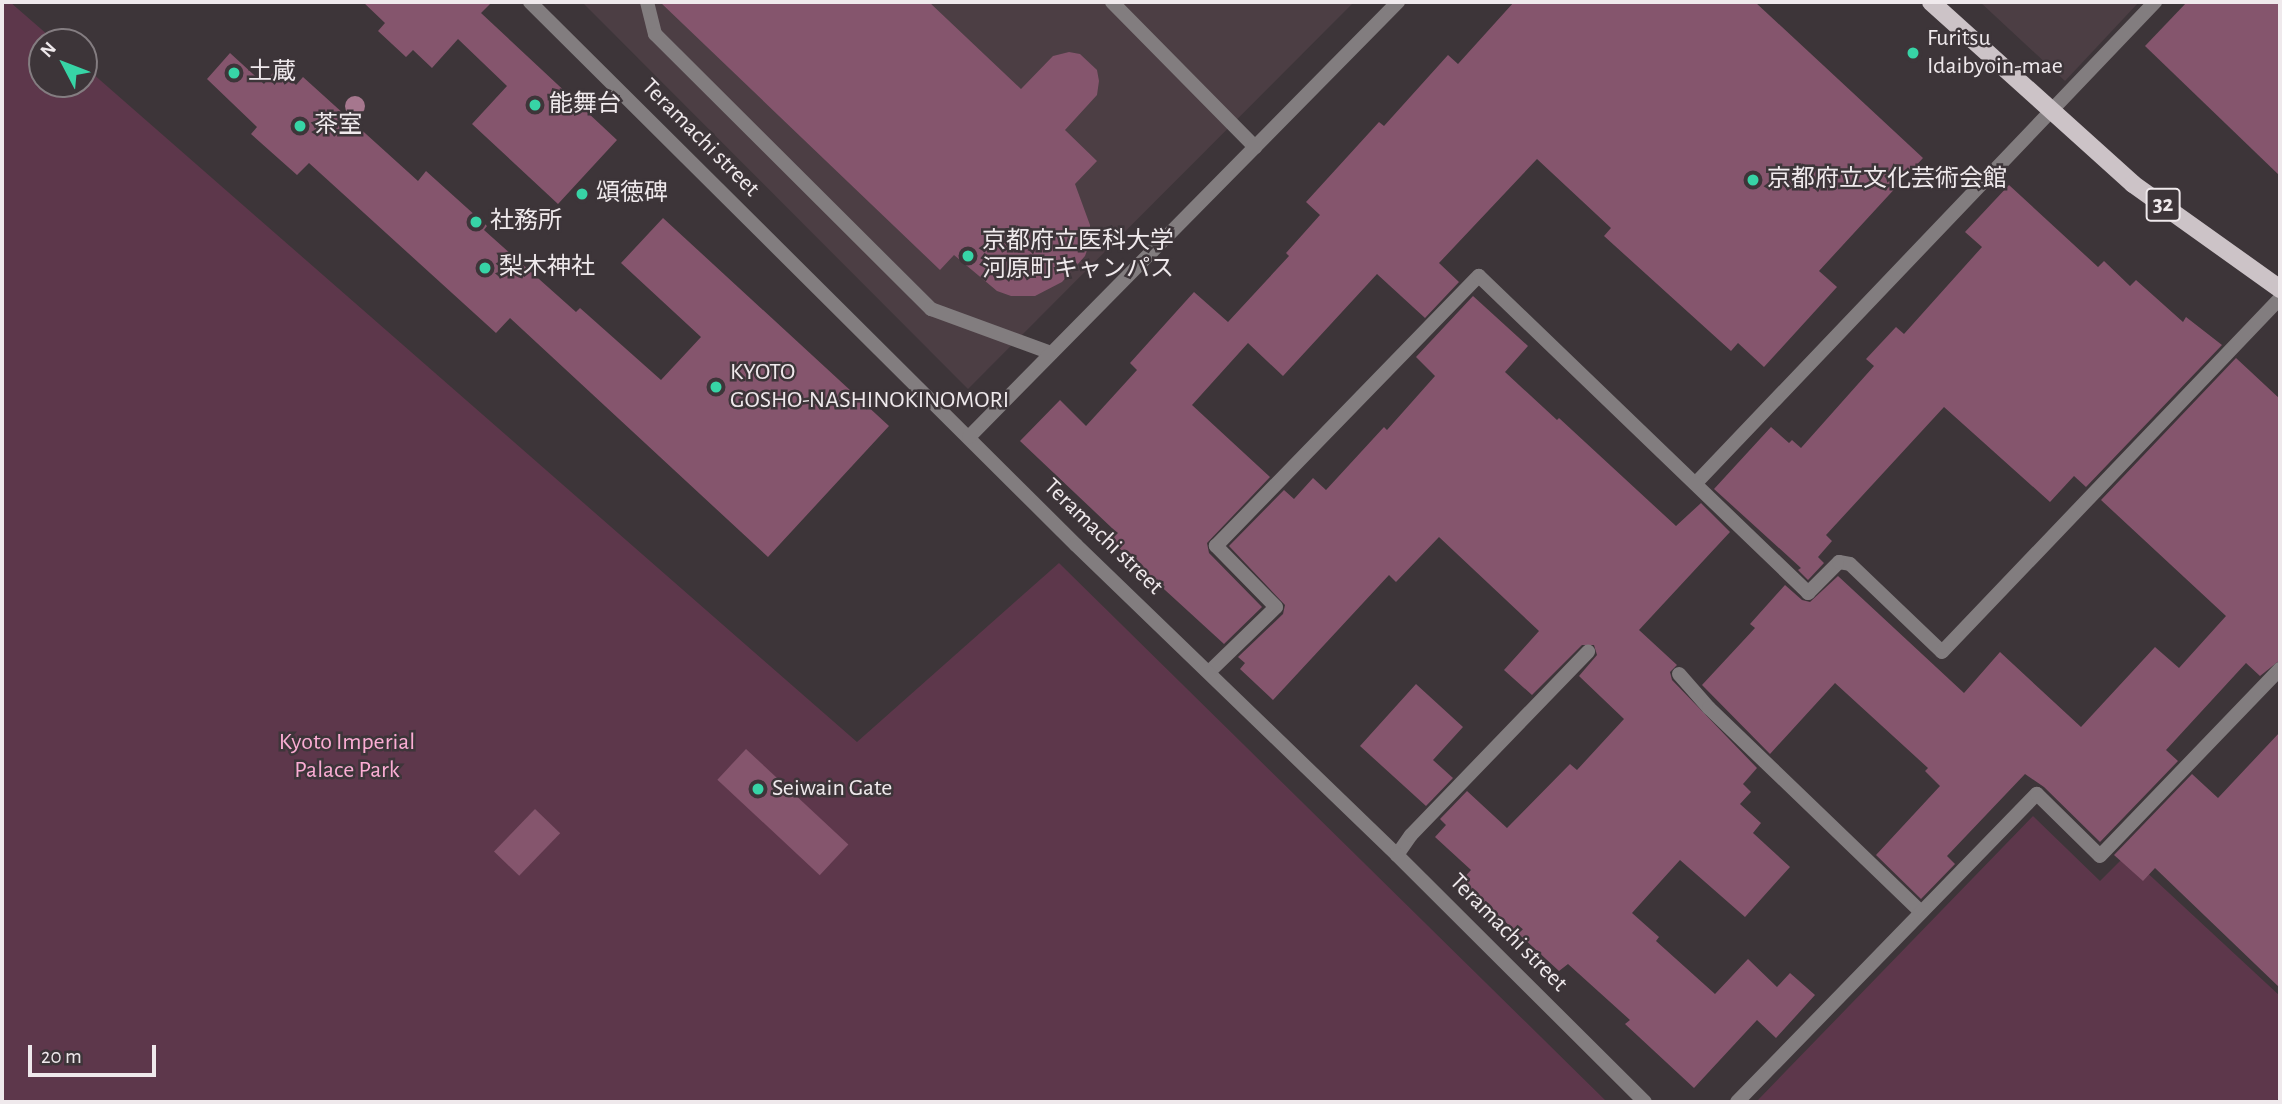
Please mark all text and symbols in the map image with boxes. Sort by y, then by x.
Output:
place label: Furitsu Idaibyoin-mae [1927,25,2063,81]
north arrow [28,28,98,98]
text: N [37,39,60,61]
marker: Furitsu Idaibyoin-mae [1905,45,1921,61]
place label: 土蔵 [248,59,296,87]
marker: 土蔵 [226,65,242,81]
street label: Teramachi street [635,73,765,203]
place label: 能舞台 [549,91,621,119]
marker: 能舞台 [527,97,543,113]
place label: 茶室 [314,112,362,140]
marker: 茶室 [292,118,308,134]
place label: 京都府立文化芸術会館 [1767,166,2007,194]
marker: 京都府立文化芸術会館 [1745,172,1761,188]
place label: 頌徳碑 [596,180,668,208]
marker: 頌徳碑 [574,186,590,202]
road number: 32 [2146,186,2180,224]
place label: 社務所 [490,208,562,236]
marker: 社務所 [468,214,484,230]
place label: 京都府立医科大学 河原町キャンパス [982,228,1174,284]
marker: 京都府立医科大学 河原町キャンパス [960,248,976,264]
place label: 梨木神社 [499,254,595,282]
marker: 梨木神社 [477,260,493,276]
place label: KYOTO GOSHO-NASHINOKINOMORI [730,359,1009,415]
marker: KYOTO GOSHO-NASHINOKINOMORI [708,379,724,395]
street label: Teramachi street [1037,473,1169,601]
park label: Kyoto Imperial Palace Park [279,729,415,785]
place label: Seiwain Gate [772,775,892,803]
marker: Seiwain Gate [750,781,766,797]
street label: Teramachi street [1443,868,1573,998]
scale bar [32,1030,159,1074]
text: 20 m [41,1046,82,1067]

